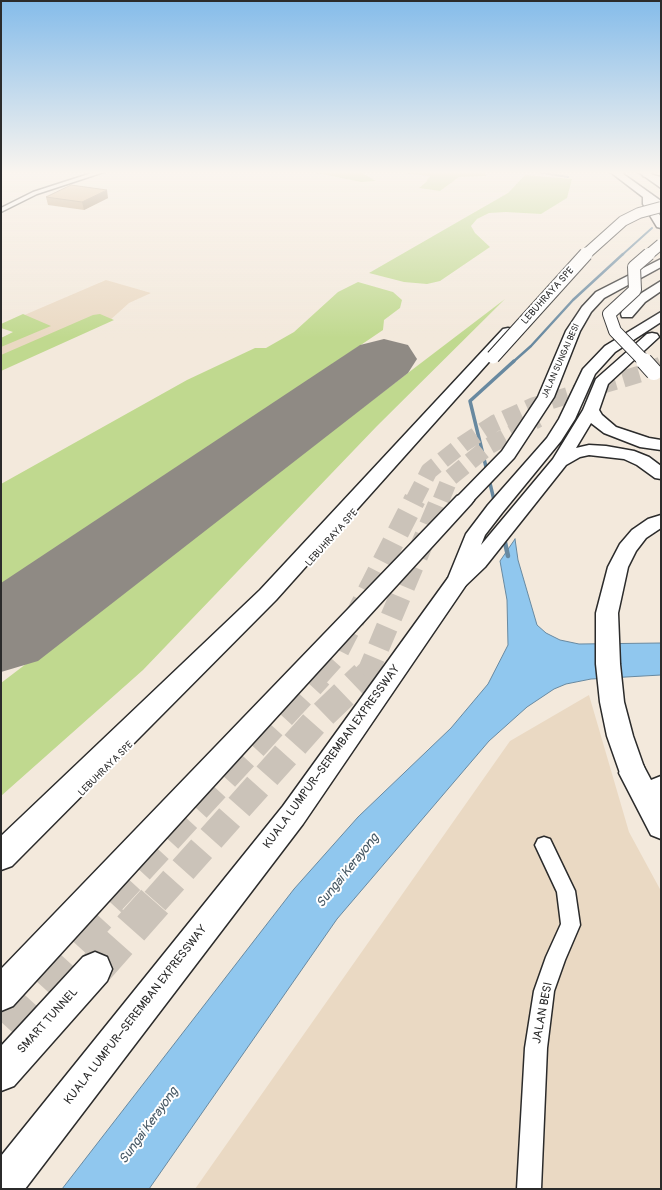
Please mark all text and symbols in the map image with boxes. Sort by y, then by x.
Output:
street label: LEBUHRAYA SPE [519,265,577,327]
street label: JALAN SUNGAI BESI [540,322,582,400]
street label: LEBUHRAYA SPE [303,507,361,569]
street label: KUALA LUMPUR–SEREMBAN EXPRESSWAY [260,662,404,852]
street label: LEBUHRAYA SPE [76,739,136,799]
water label: Sungai Kerayong [313,831,383,911]
street label: KUALA LUMPUR–SEREMBAN EXPRESSWAY [62,922,210,1108]
street label: JALAN BESI [530,981,556,1045]
street label: SMART TUNNEL [15,985,81,1057]
water label: Sungai Kerayong [116,1085,182,1167]

